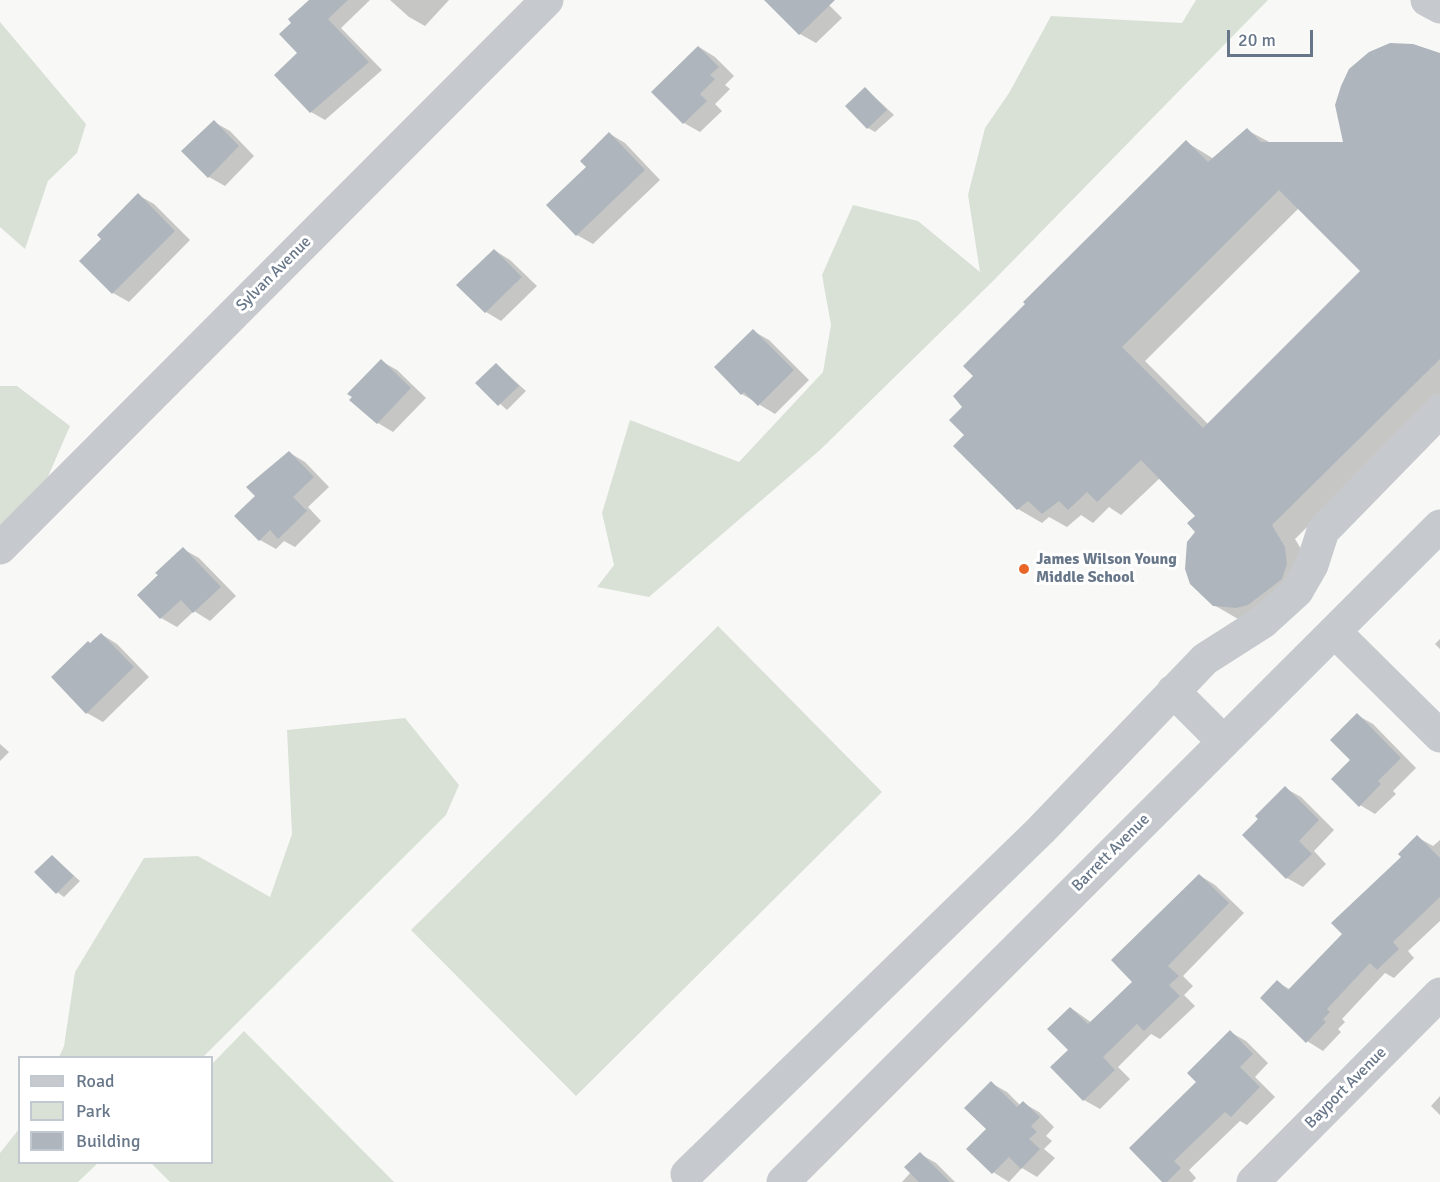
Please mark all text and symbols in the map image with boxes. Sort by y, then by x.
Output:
scale bar [1230,18,1316,56]
text: 20 m [1238,29,1276,51]
street label: Sylvan Avenue [232,232,316,316]
place label: James Wilson Young Middle School [1036,550,1177,588]
marker: James Wilson Young Middle School [1017,562,1031,576]
street label: Barrett Avenue [1068,810,1154,896]
street label: Bayport Avenue [1301,1043,1391,1133]
legend [18,1056,213,1164]
text: Road [76,1070,115,1092]
text: Park [76,1100,111,1122]
text: Building [76,1130,140,1152]

